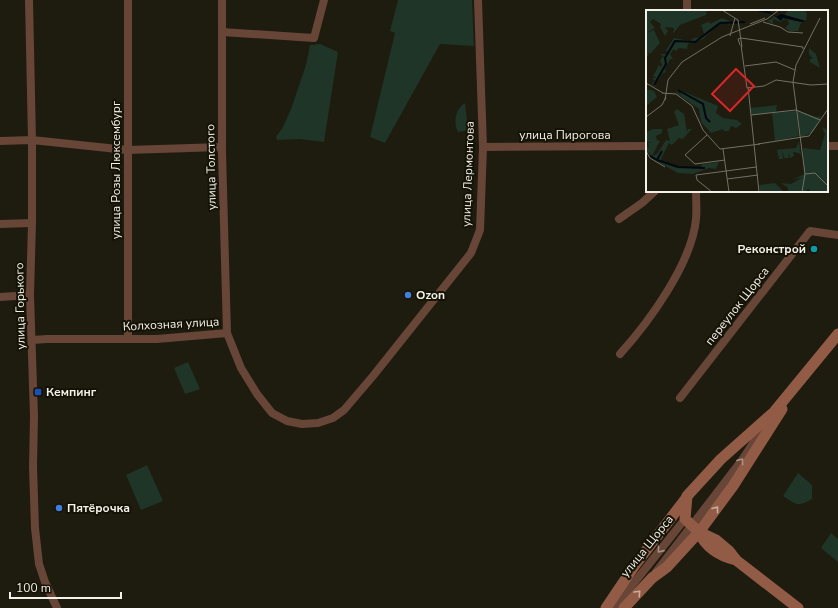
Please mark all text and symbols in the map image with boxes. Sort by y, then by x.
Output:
inset map [646,10,828,192]
street label: улица Розы Люксембург [108,100,124,239]
street label: улица Лермонтова [458,121,478,227]
street label: улица Толстого [202,124,220,210]
street label: улица Пирогова [519,127,611,143]
place label: Реконстрой [737,241,806,257]
marker: Реконстрой [809,244,819,254]
street label: улица Горького [11,262,29,350]
street label: переулок Щорса [701,264,773,348]
place label: Ozon [416,287,445,303]
marker: Ozon [403,290,413,300]
street label: Колхозная улица [122,313,220,335]
place label: Кемпинг [46,384,97,400]
marker: Кемпинг [33,387,43,397]
one-way arrow [736,458,743,465]
place label: Пятёрочка [67,500,130,516]
marker: Пятёрочка [54,503,64,513]
one-way arrow [711,507,718,514]
street label: улица Щорса [617,512,677,580]
one-way arrow [658,545,665,552]
scale bar [10,574,121,600]
text: 100 m [16,580,51,596]
one-way arrow [633,590,641,598]

